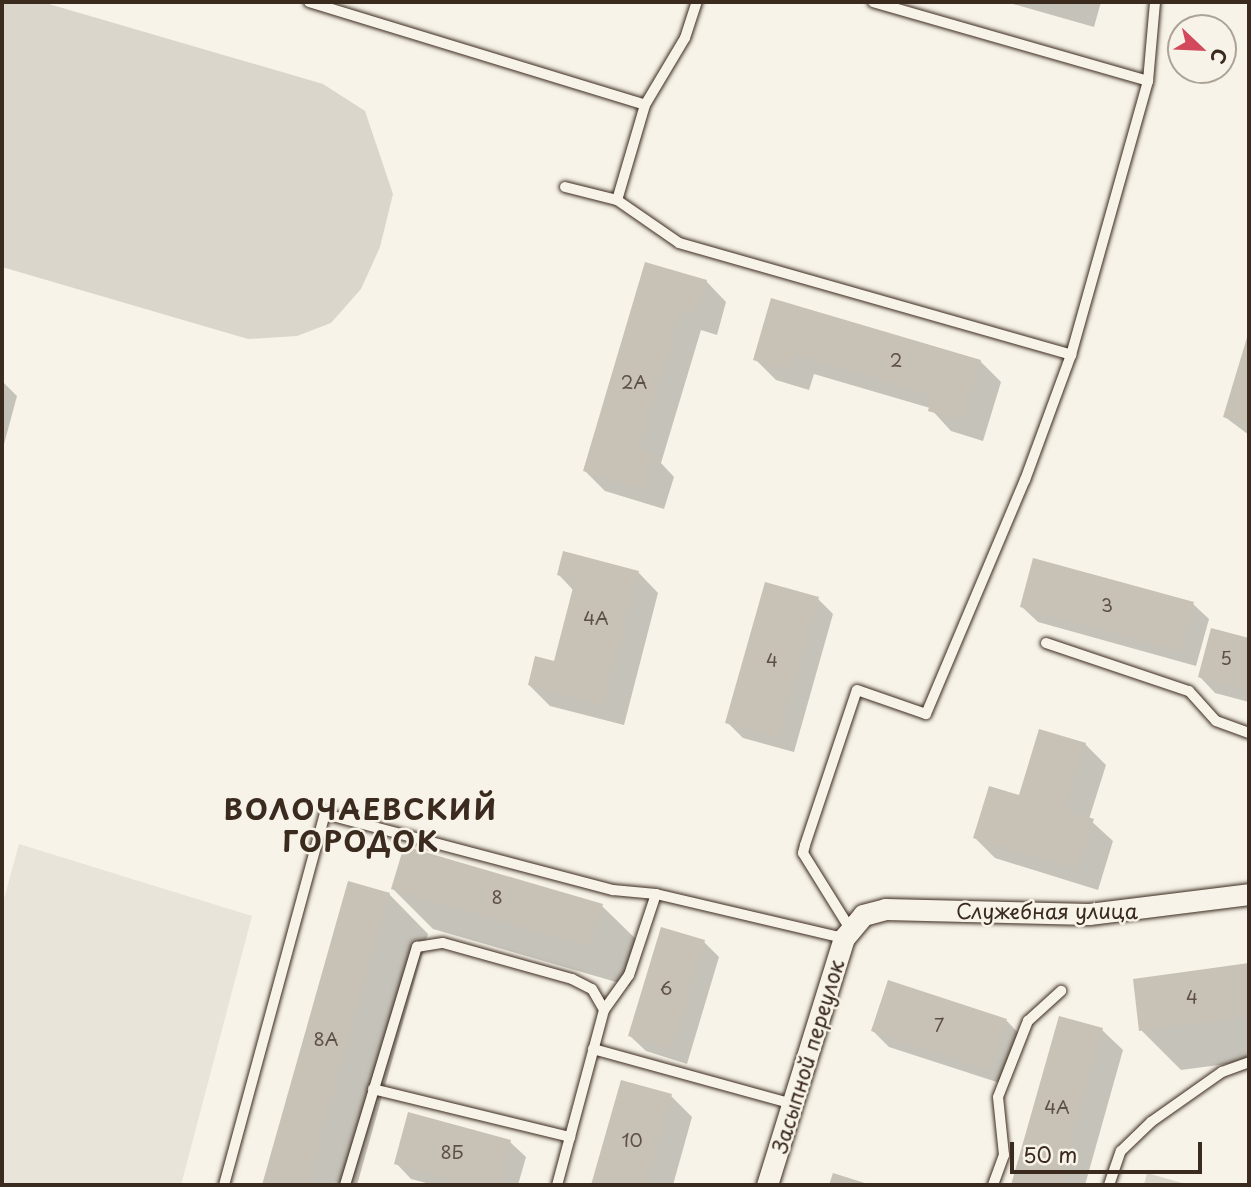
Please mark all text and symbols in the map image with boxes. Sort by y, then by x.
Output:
north arrow [1167,14,1237,84]
text: С [1204,44,1235,68]
house number: 2 [890,349,902,371]
house number: 2А [621,371,647,393]
house number: 3 [1101,594,1113,616]
house number: 4А [583,607,609,629]
house number: 5 [1220,647,1232,669]
house number: 4 [766,649,778,671]
district label: ВОЛОЧАЕВСКИЙ ГОРОДОК [226,792,496,858]
house number: 8 [491,886,503,908]
street label: Служебная улица [955,897,1139,923]
street label: Засыпной переулок [766,956,848,1156]
house number: 6 [660,977,672,999]
house number: 4 [1186,986,1198,1008]
house number: 7 [934,1014,944,1036]
house number: 8А [313,1028,339,1050]
house number: 4А [1044,1096,1070,1118]
scale bar [1013,1128,1206,1172]
house number: 10 [621,1129,643,1151]
text: 50 m [1023,1138,1077,1170]
house number: 8Б [441,1141,463,1163]

